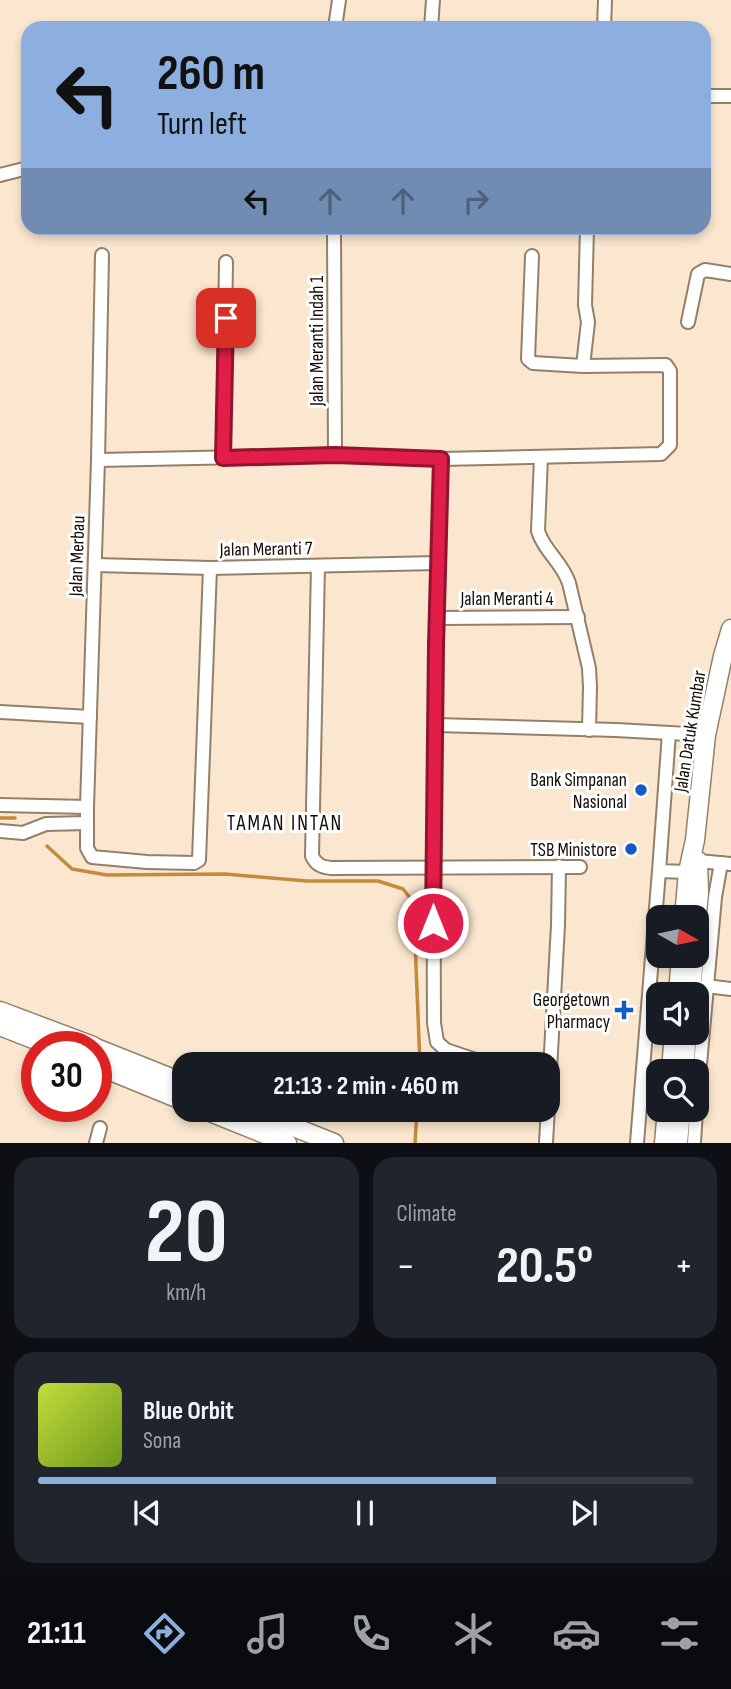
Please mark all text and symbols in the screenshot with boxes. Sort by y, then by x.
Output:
text: 260 m [157,45,265,104]
icon: left [42,49,133,140]
text: Turn left [157,105,247,144]
icon: left [238,182,276,220]
icon: ahead [311,182,349,220]
icon: ahead [384,182,422,220]
icon: right [457,182,495,220]
street label: Jalan Meranti Indah 1 [306,276,329,407]
pin [196,288,256,348]
icon: arrive [207,299,245,337]
street label: Jalan Merbau [65,515,90,598]
street label: Jalan Meranti 7 [218,537,313,562]
street label: Jalan Meranti 4 [459,588,554,611]
street label: Jalan Datuk Kumbar [669,668,712,795]
place label: Bank Simpanan Nasional [530,769,627,814]
marker: Bank Simpanan Nasional [633,782,649,798]
district label: TAMAN INTAN [227,811,343,836]
place label: TSB Ministore [530,839,617,862]
marker: TSB Ministore [623,841,639,857]
position arrow [396,886,470,960]
north arrow [646,905,709,968]
map controls [646,905,709,1122]
button: sound [646,982,709,1045]
place label: Georgetown Pharmacy [533,989,611,1034]
marker: Georgetown Pharmacy [616,1002,632,1018]
speed limit sign: 30 [21,1031,112,1122]
button: search [646,1059,709,1122]
text: 21:13 · 2 min · 460 m [273,1071,459,1102]
text: 20 [145,1179,228,1288]
text: Climate [397,1200,456,1228]
text: 20.5° [496,1235,593,1298]
text: − [397,1244,415,1289]
text: + [674,1244,693,1289]
text: km/h [166,1279,206,1307]
text: Blue Orbit [143,1396,234,1427]
text: Sona [143,1427,181,1455]
icon: previous [128,1494,166,1532]
icon: pause [346,1494,384,1532]
icon: next [565,1494,603,1532]
icon: directions [140,1609,189,1658]
icon: music [243,1609,292,1658]
icon: phone [346,1609,395,1658]
icon: climate [449,1609,498,1658]
icon: car [552,1609,601,1658]
icon: filters [655,1609,704,1658]
text: 21:11 [27,1614,86,1653]

